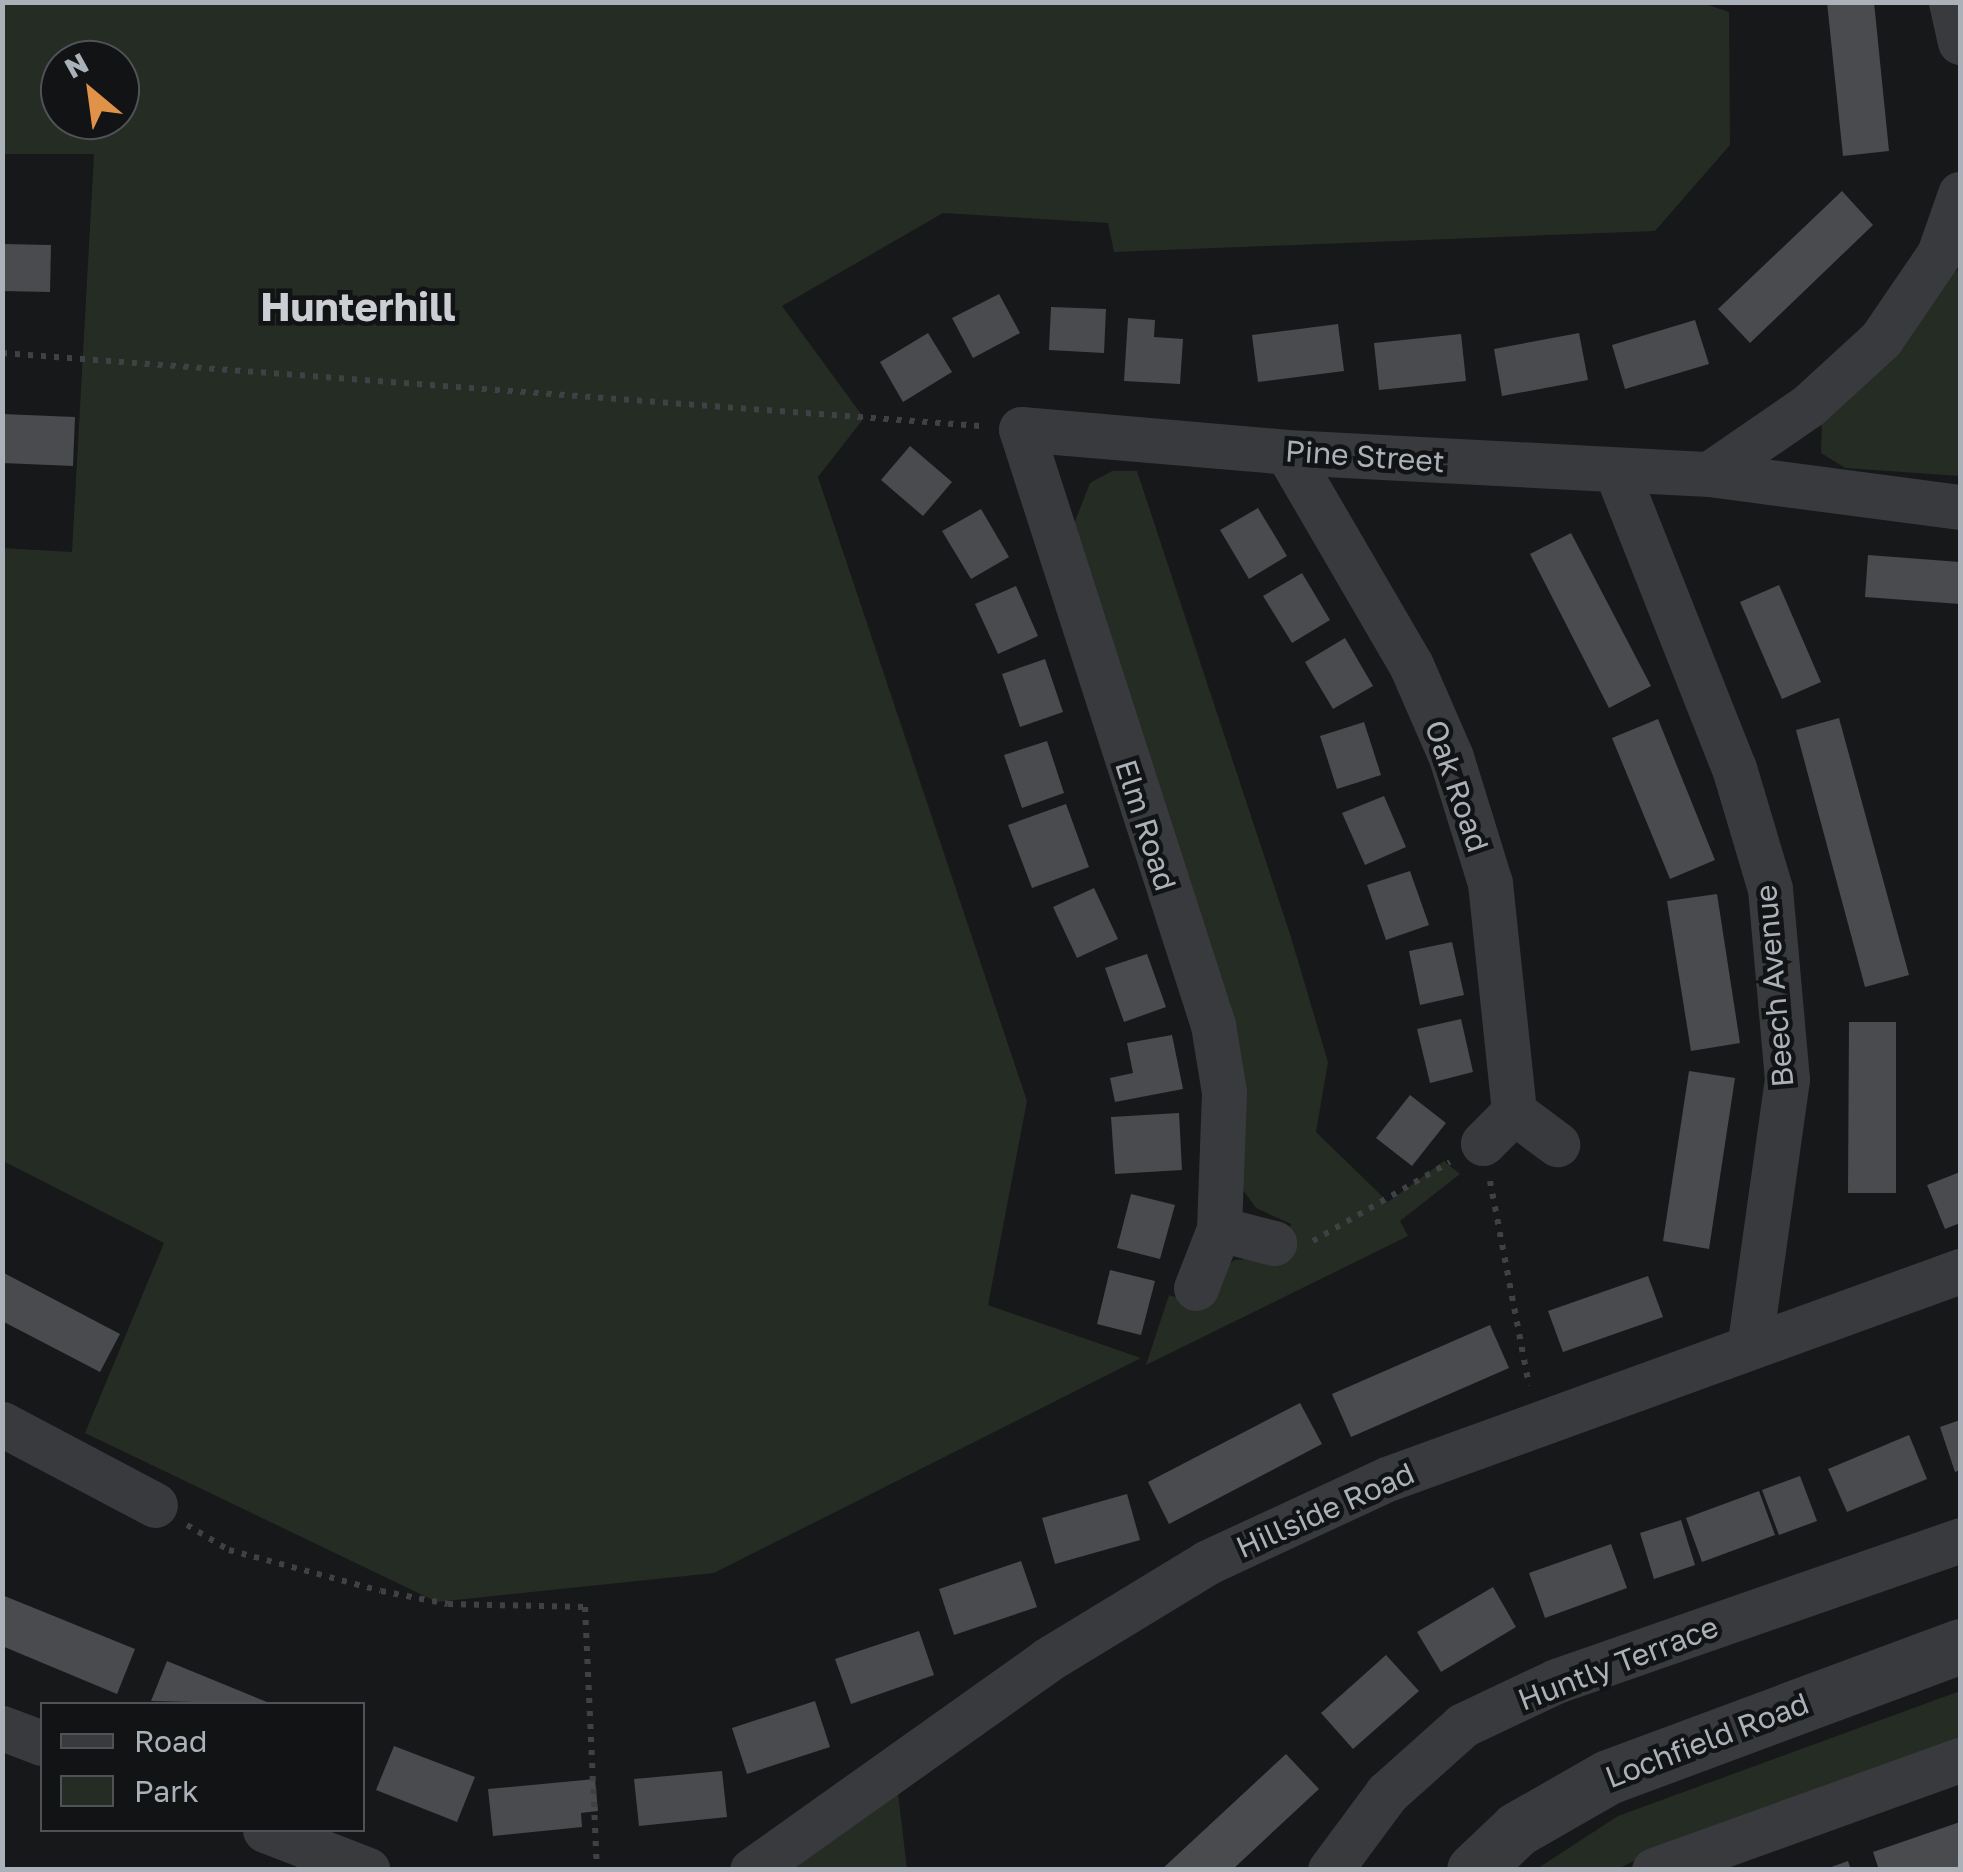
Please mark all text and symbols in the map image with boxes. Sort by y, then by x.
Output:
north arrow [40,40,140,140]
text: N [59,45,93,85]
district label: Hunterhill [260,282,456,330]
street label: Pine Street [1284,432,1446,480]
street label: Oak Road [1418,715,1496,857]
street label: Elm Road [1108,755,1184,895]
street label: Beech Avenue [1747,883,1801,1089]
street label: Hillside Road [1231,1455,1419,1565]
street label: Huntly Terrace [1513,1608,1723,1718]
street label: Lochfield Road [1600,1685,1814,1795]
legend [40,1702,365,1832]
text: Road [134,1723,208,1759]
text: Park [134,1773,199,1809]

